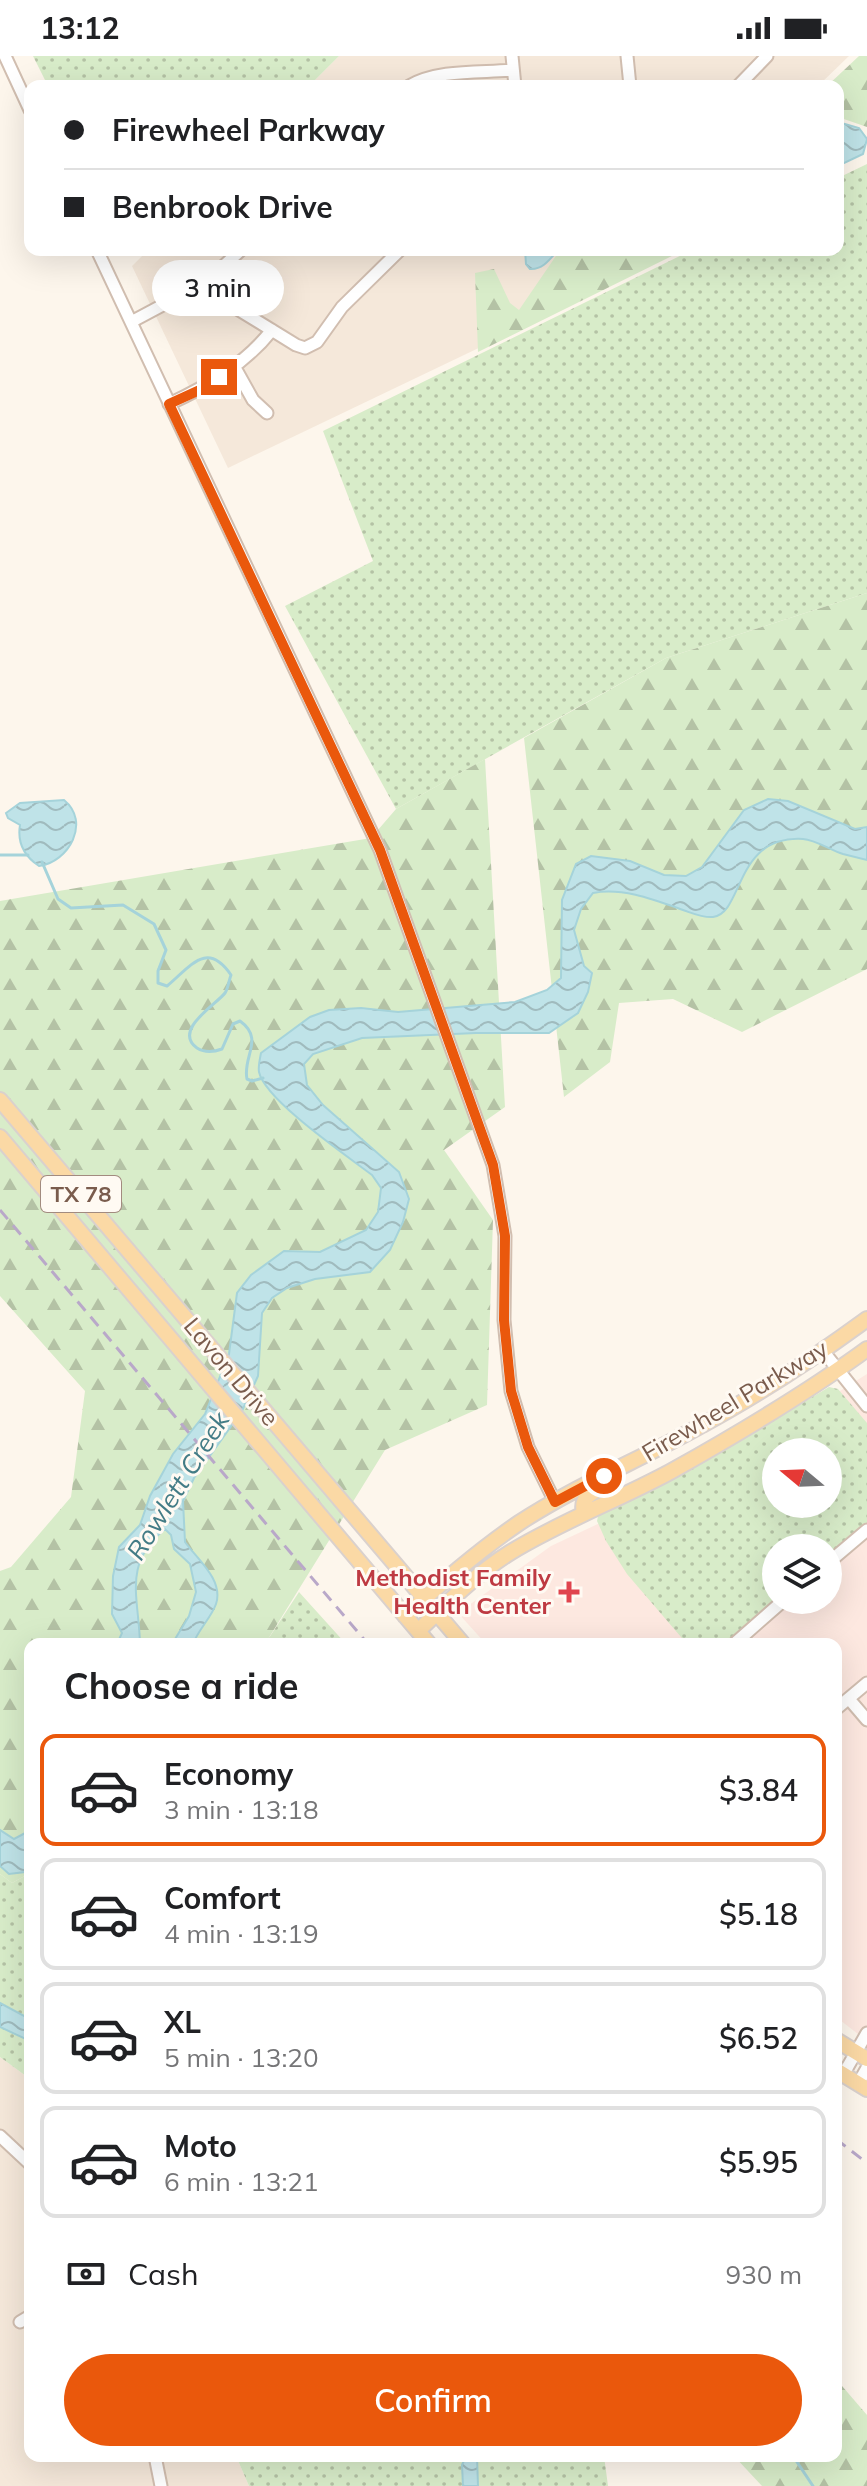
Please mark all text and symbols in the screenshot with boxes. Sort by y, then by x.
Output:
text: 13:12 [40,9,119,47]
text: Firewheel Parkway [112,111,385,149]
text: Benbrook Drive [112,188,333,226]
callout: 3 min [153,261,285,317]
text: 3 min [184,271,252,304]
route end [201,359,237,395]
road number: TX 78 [41,1176,121,1212]
street label: Lavon Drive [178,1311,286,1432]
street label: Firewheel Parkway [636,1333,833,1467]
water label: Rowlett Creek [119,1405,237,1566]
north arrow [762,1438,842,1518]
map controls [762,1438,842,1614]
route start [586,1458,622,1494]
button: layers [762,1534,842,1614]
place label: Methodist Family Health Center [355,1562,552,1620]
marker: Methodist Family Health Center [558,1581,580,1603]
text: Choose a ride [64,1663,298,1708]
icon: car [68,1754,140,1826]
text: Economy [164,1755,293,1793]
text: $3.84 [719,1771,798,1809]
text: 3 min · 13:18 [164,1793,319,1826]
icon: car [68,1878,140,1950]
text: Comfort [164,1879,281,1917]
text: $5.18 [719,1895,798,1933]
text: 4 min · 13:19 [164,1917,319,1950]
icon: car [68,2002,140,2074]
text: XL [164,2003,201,2041]
text: $6.52 [719,2019,798,2057]
text: 5 min · 13:20 [164,2041,319,2074]
icon: car [68,2126,140,2198]
text: Moto [164,2127,237,2165]
text: $5.95 [719,2143,798,2181]
text: 6 min · 13:21 [164,2165,319,2198]
icon: cash [64,2252,108,2296]
text: Cash [128,2255,199,2293]
text: 930 m [726,2258,802,2291]
button: Confirm [64,2354,802,2446]

